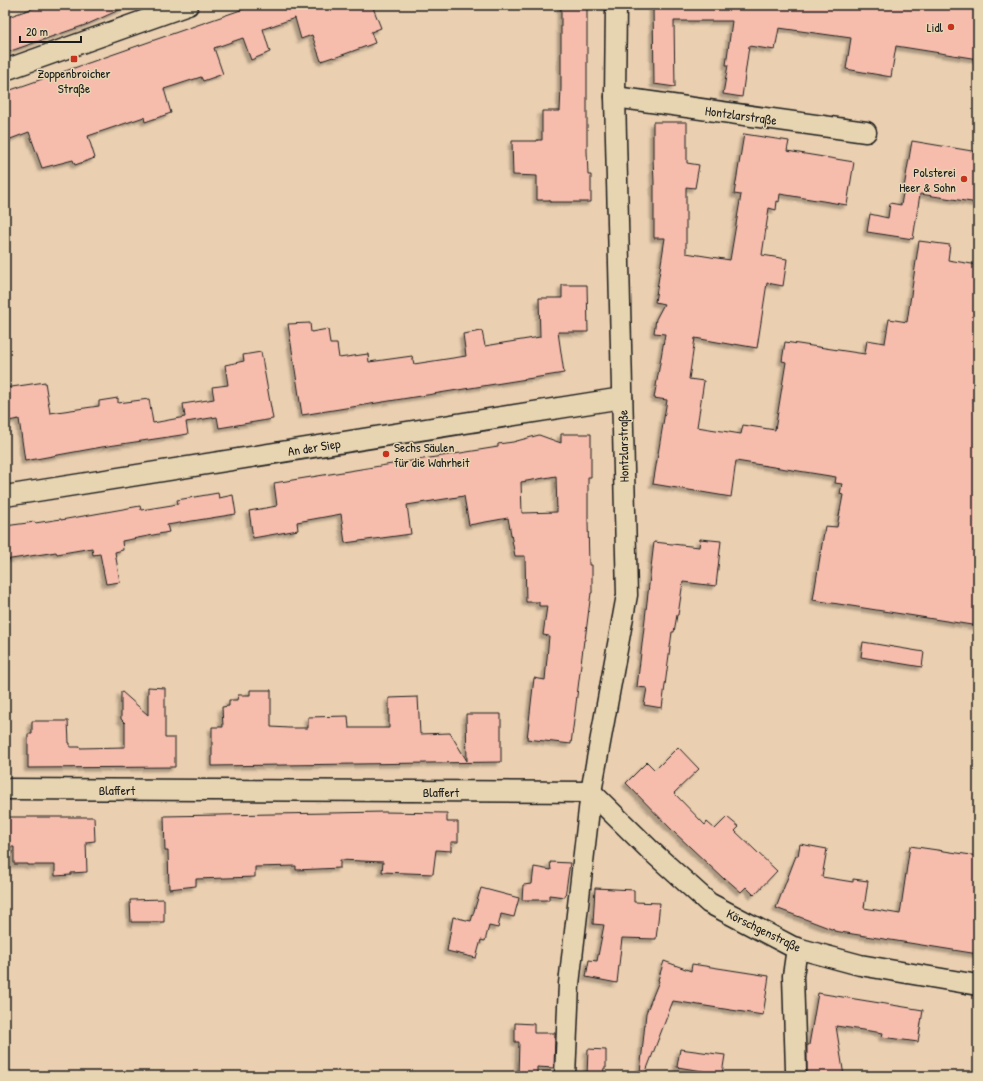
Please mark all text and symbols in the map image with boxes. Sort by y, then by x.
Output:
scale bar [20,18,81,44]
place label: Lidl [927,18,944,36]
marker: Lidl [946,22,956,32]
text: 20 m [26,23,48,40]
marker: Zoppenbroicher Straße [69,54,79,64]
place label: Zoppenbroicher Straße [37,64,111,97]
street label: Hontzlarstraße [704,101,778,129]
place label: Polsterei Heer & Sohn [899,163,956,196]
marker: Polsterei Heer & Sohn [959,174,969,184]
street label: Hontzlarstraße [613,410,633,482]
street label: An der Siep [286,434,342,460]
place label: Sechs Säulen für die Wahrheit [394,438,470,471]
marker: Sechs Säulen für die Wahrheit [381,449,391,459]
street label: Blaffert [99,781,136,799]
street label: Blaffert [423,783,460,801]
street label: Körschgenstraße [724,904,804,956]

